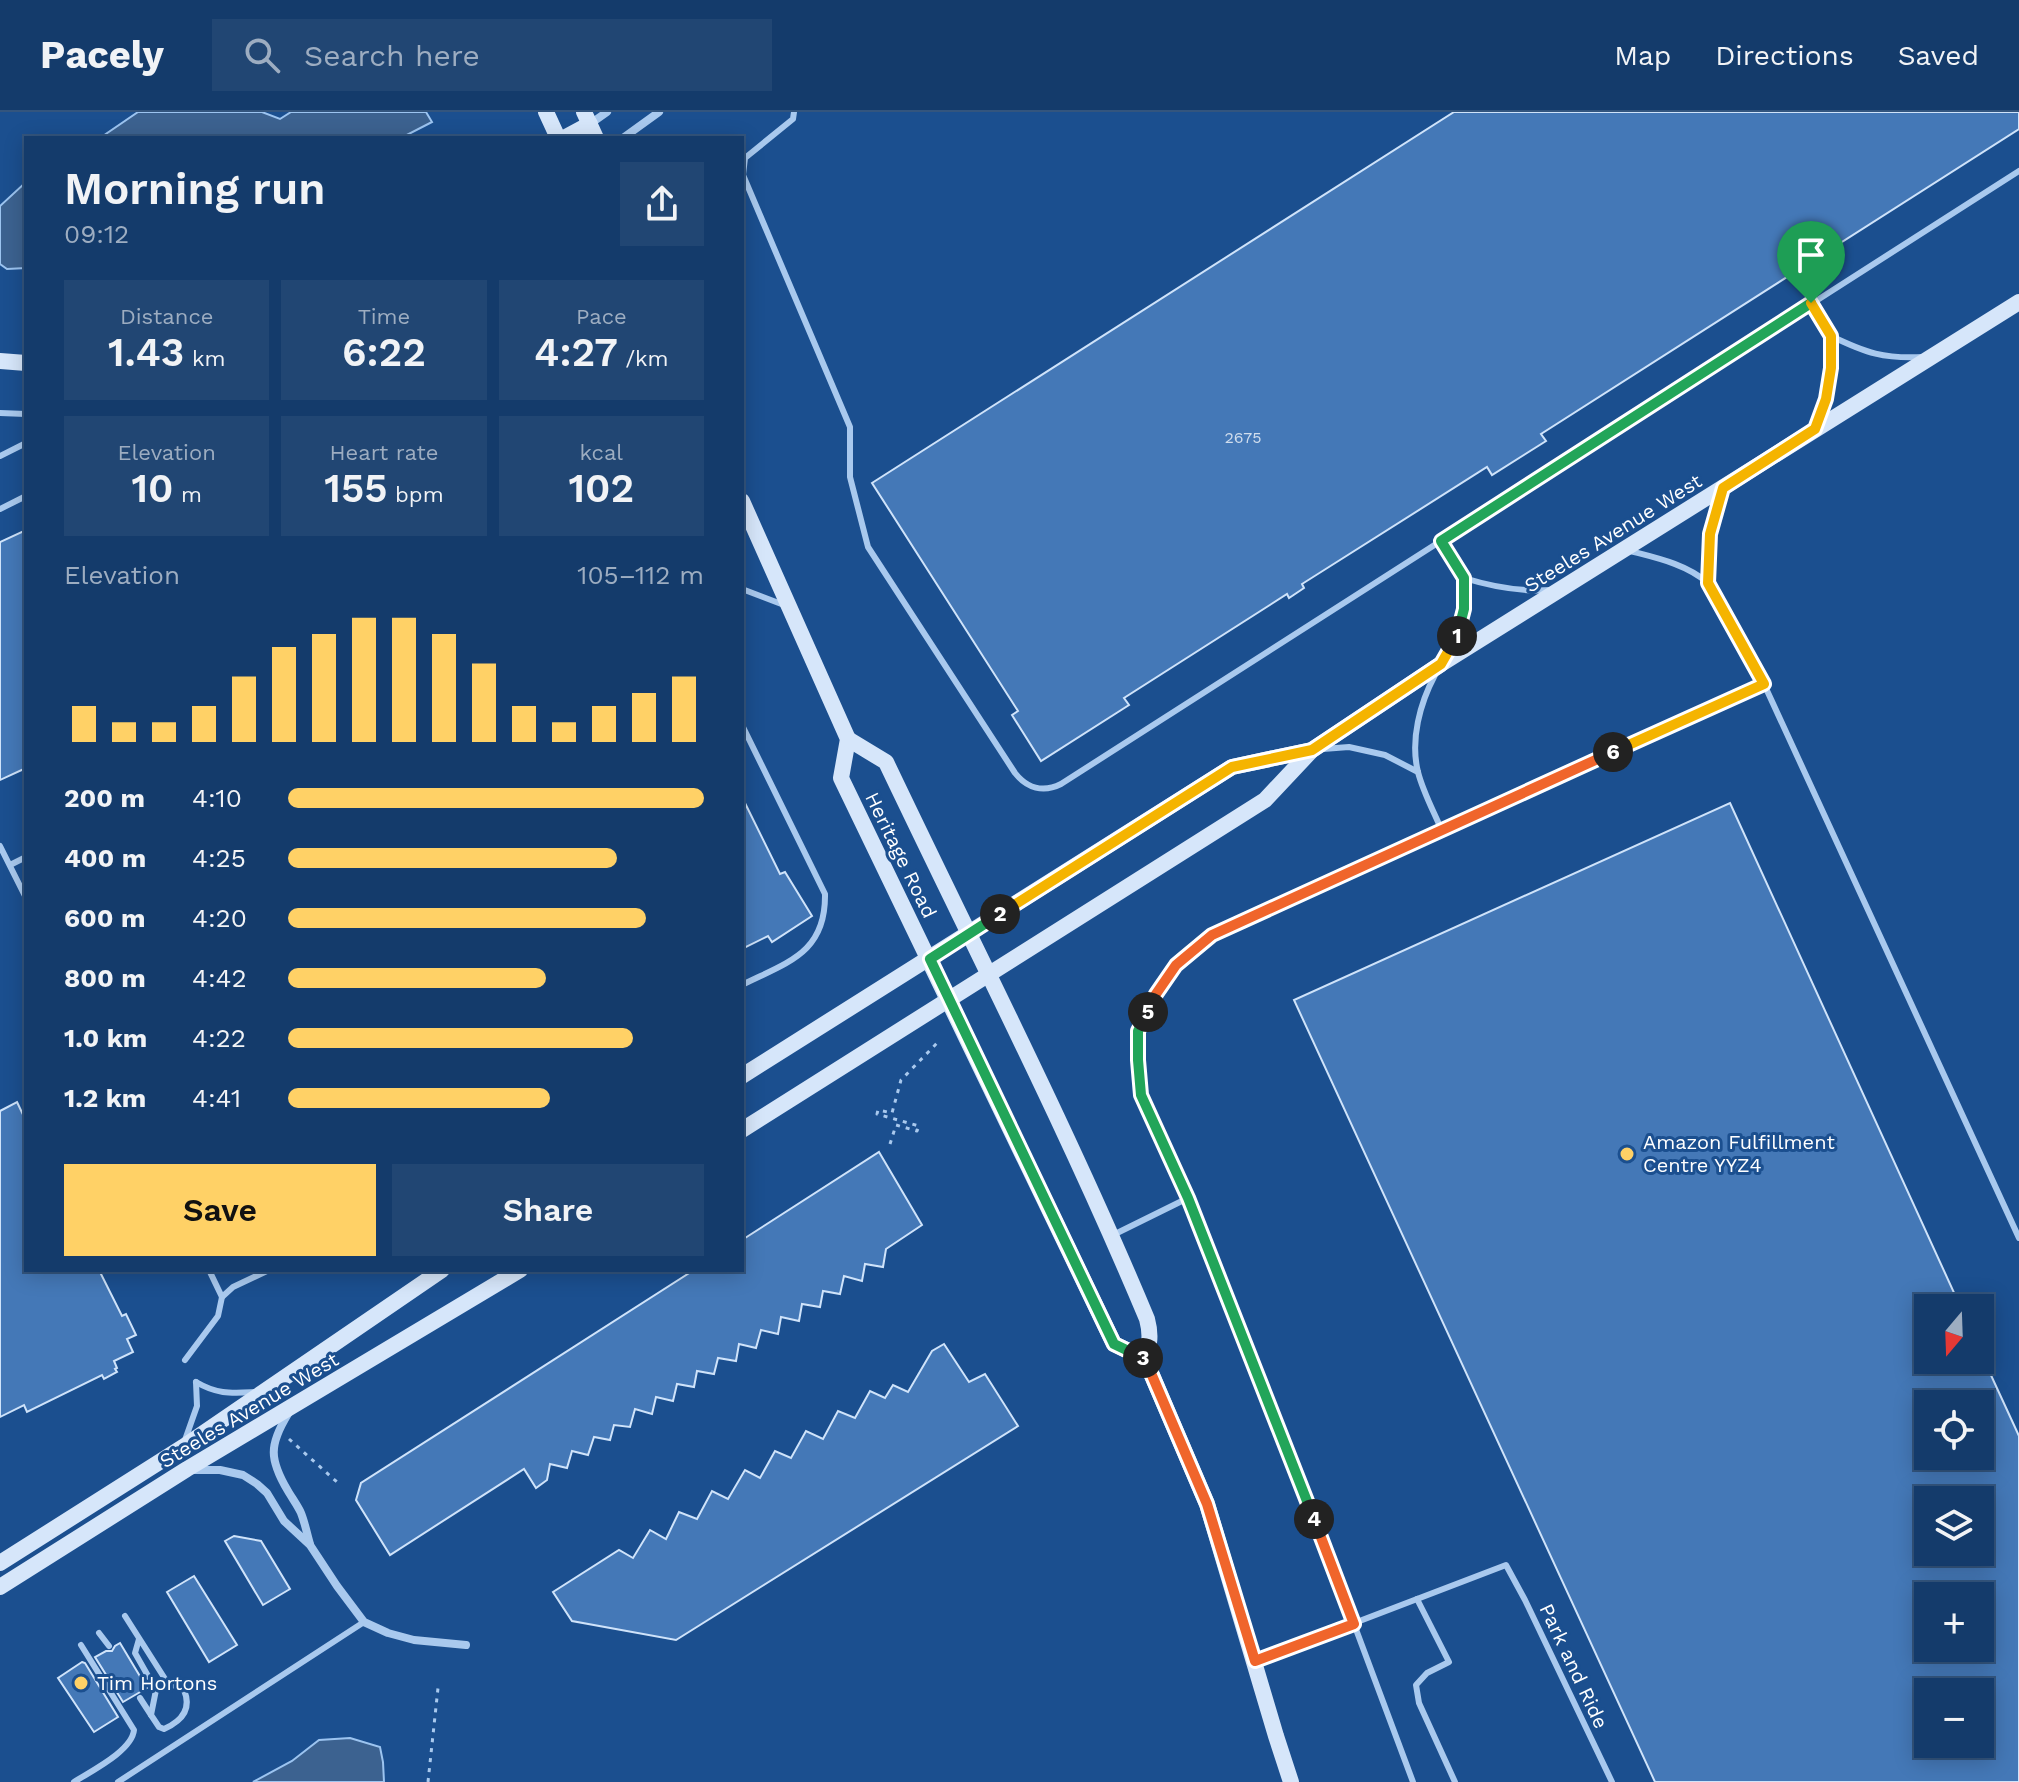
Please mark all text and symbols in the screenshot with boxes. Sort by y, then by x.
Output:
search box [212,19,772,91]
text: Pacely [40,33,164,77]
icon: search [240,33,284,77]
text: Search here [304,38,480,73]
text: Map [1614,39,1671,72]
text: Directions [1715,39,1854,72]
text: Saved [1898,39,1979,72]
button: share [620,162,704,246]
text: Morning run [64,163,325,215]
text: 09:12 [64,219,129,249]
pin [1777,221,1845,303]
icon: arrive [1789,233,1833,277]
text: Distance [120,304,213,329]
text: Time [358,304,410,329]
text: Pace [576,304,627,329]
text: 1.43 [108,329,184,376]
text: 6:22 [342,329,426,376]
text: 4:27 [534,329,618,376]
text: km [184,346,225,371]
text: /km [618,346,669,371]
house number: 2675 [1224,428,1262,447]
text: Elevation [118,440,216,465]
text: Heart rate [330,440,438,465]
text: kcal [580,440,623,465]
text: 10 [131,465,173,512]
text: 155 [324,465,388,512]
text: 102 [568,465,634,512]
street label: Steeles Avenue West [1520,468,1707,597]
text: m [173,482,202,507]
text: bpm [388,482,444,507]
text: Elevation [64,560,180,590]
text: 105–112 m [577,560,704,590]
pin: 1 [1437,616,1477,656]
text: 1 [1452,623,1462,648]
pin: 6 [1593,732,1633,772]
text: 6 [1606,739,1620,764]
text: 200 m [64,783,145,813]
text: 4:10 [192,783,242,813]
street label: Heritage Road [860,788,942,922]
text: 400 m [64,843,146,873]
text: 4:25 [192,843,246,873]
pin: 2 [980,894,1020,934]
text: 2 [993,901,1007,926]
text: 600 m [64,903,145,933]
text: 4:20 [192,903,247,933]
text: 800 m [64,963,146,993]
text: 4:42 [192,963,247,993]
pin: 5 [1128,992,1168,1032]
text: 5 [1142,999,1154,1024]
text: 1.0 km [64,1023,147,1053]
text: 4:22 [192,1023,246,1053]
text: 1.2 km [64,1083,146,1113]
text: 4:41 [192,1083,241,1113]
place label: Amazon Fulfillment Centre YYZ4 [1643,1130,1835,1177]
marker: Amazon Fulfillment Centre YYZ4 [1618,1145,1636,1163]
button: Save [64,1164,376,1256]
button: Share [392,1164,704,1256]
north arrow [1914,1294,1994,1374]
map controls [1914,1294,1994,1758]
pin: 3 [1123,1338,1163,1378]
text: 3 [1136,1345,1150,1370]
street label: Steeles Avenue West [155,1347,343,1473]
button: locate [1914,1390,1994,1470]
button: layers [1914,1486,1994,1566]
pin: 4 [1294,1499,1334,1539]
text: 4 [1307,1506,1321,1531]
button: + [1914,1582,1994,1662]
street label: Park and Ride [1535,1600,1613,1732]
place label: Tim Hortons [97,1671,217,1695]
marker: Tim Hortons [72,1674,90,1692]
button: − [1914,1678,1994,1758]

